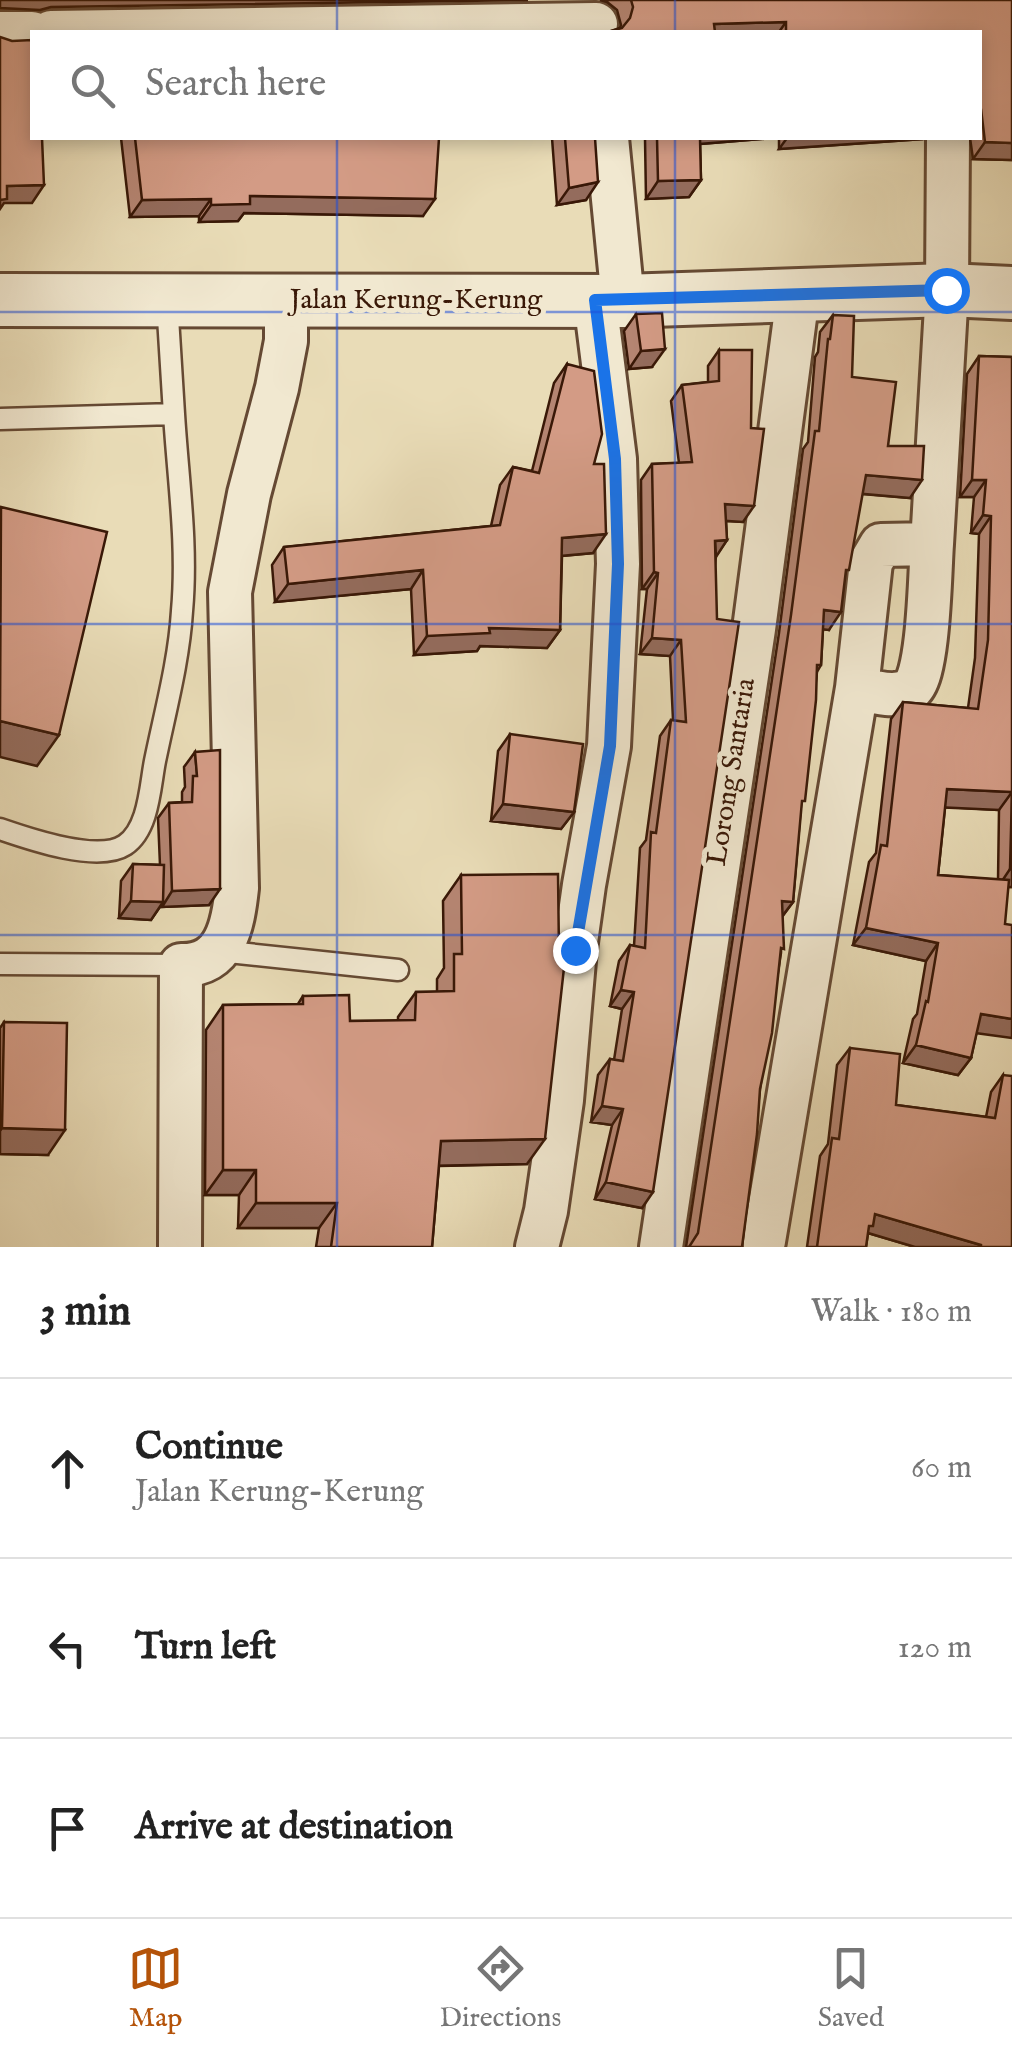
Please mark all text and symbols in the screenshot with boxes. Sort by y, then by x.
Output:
search box [30,30,982,140]
icon: search [65,58,120,113]
text: Search here [145,61,326,109]
route start [924,268,970,314]
street label: Jalan Kerung-Kerung [287,283,543,318]
street label: Lorong Santaria [700,675,764,868]
route end [553,928,599,974]
text: 3 min [40,1286,131,1339]
text: Walk · 180 m [811,1292,972,1333]
text: Continue [135,1424,283,1472]
icon: ahead [40,1441,95,1496]
text: 60 m [911,1448,972,1489]
text: Jalan Kerung-Kerung [135,1472,424,1513]
icon: left [40,1621,95,1676]
text: Turn left [135,1624,276,1672]
text: 120 m [898,1628,972,1669]
icon: arrive [40,1801,95,1856]
text: Arrive at destination [135,1804,453,1852]
tab: Map [128,1941,183,2036]
tab: Directions [439,1941,561,2036]
tab: Saved [818,1941,884,2036]

